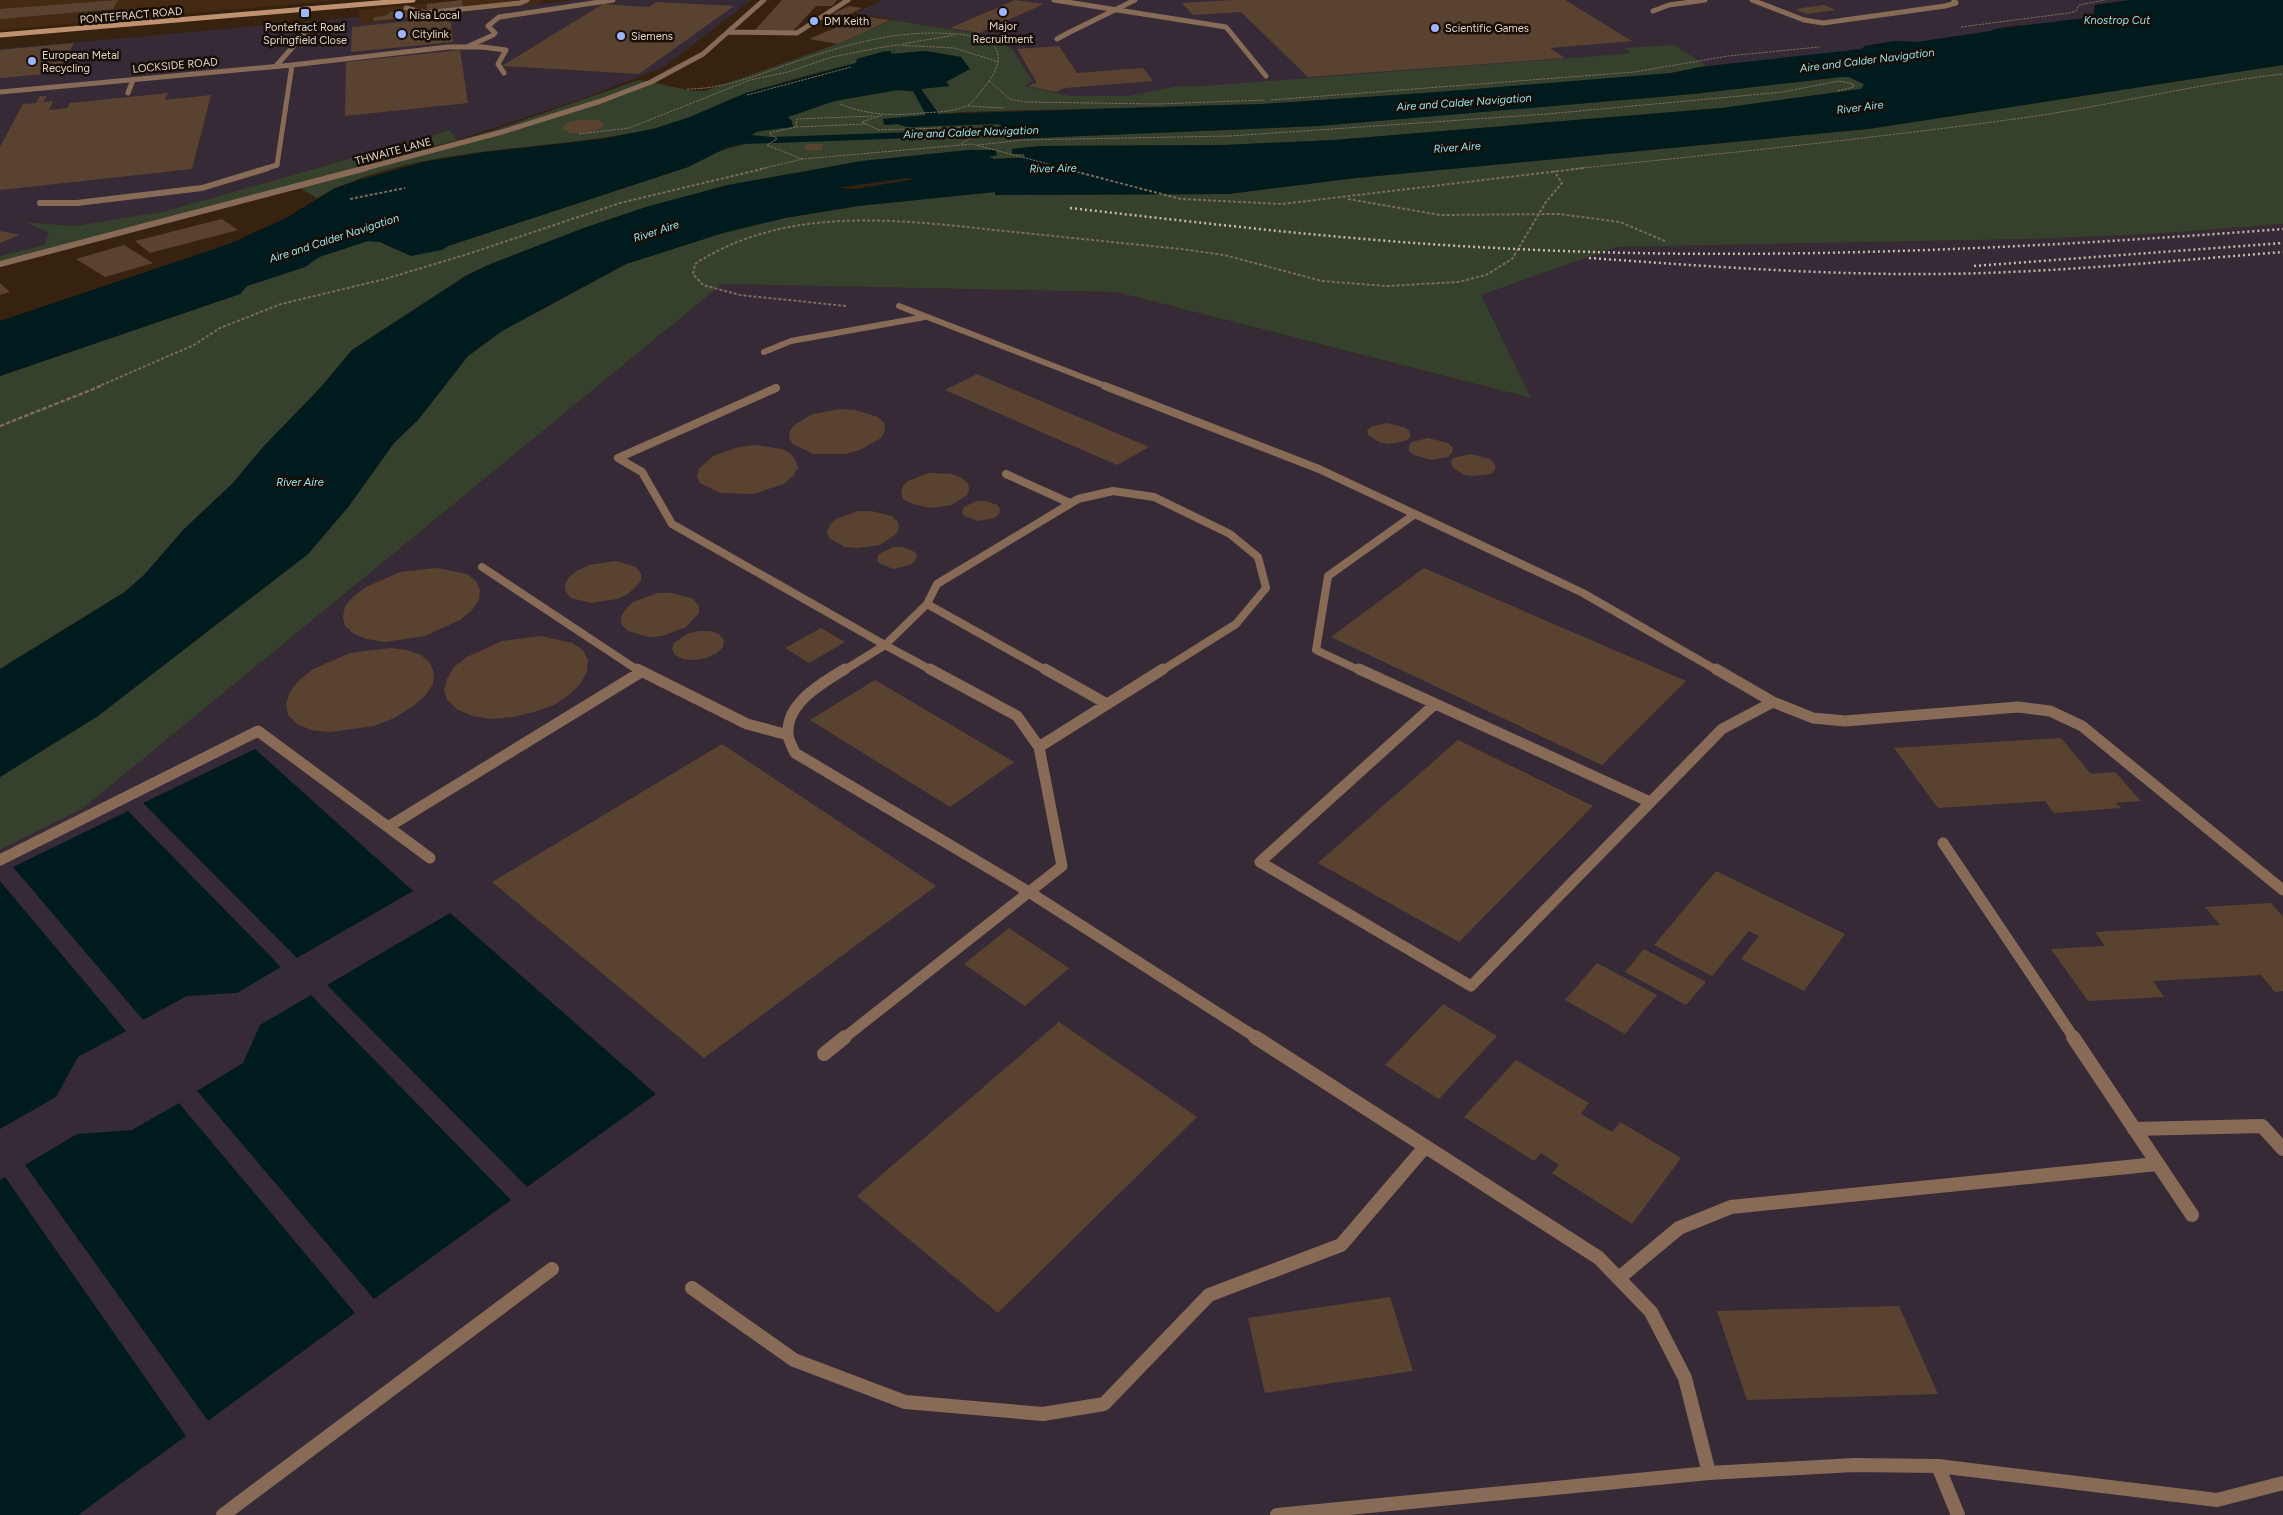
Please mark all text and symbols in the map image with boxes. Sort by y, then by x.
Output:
street label: PONTEFRACT ROAD [79,4,183,26]
marker: Major Recruitment [997,6,1009,18]
marker: Pontefract Road Springfield Close [299,7,311,19]
marker: Nisa Local [393,9,405,21]
place label: Nisa Local [409,9,460,22]
water label: Knostrop Cut [2084,14,2151,27]
marker: DM Keith [808,15,820,27]
place label: DM Keith [824,15,869,28]
place label: Major Recruitment [972,20,1034,46]
place label: Pontefract Road Springfield Close [263,21,347,47]
marker: Scientific Games [1429,22,1441,34]
place label: Scientific Games [1445,22,1529,35]
marker: Citylink [396,28,408,40]
place label: Citylink [412,28,450,41]
marker: Siemens [615,30,627,42]
place label: Siemens [631,30,673,43]
water label: Aire and Calder Navigation [1798,46,1935,75]
place label: European Metal Recycling [42,49,119,75]
marker: European Metal Recycling [26,55,38,67]
street label: LOCKSIDE ROAD [132,55,219,76]
water label: Aire and Calder Navigation [1395,91,1532,114]
water label: River Aire [1836,98,1884,117]
water label: Aire and Calder Navigation [902,124,1039,141]
street label: THWAITE LANE [354,135,433,168]
water label: River Aire [1433,139,1481,156]
water label: River Aire [1029,162,1077,175]
water label: Aire and Calder Navigation [267,211,401,266]
water label: River Aire [632,218,681,245]
water label: River Aire [276,476,324,489]

